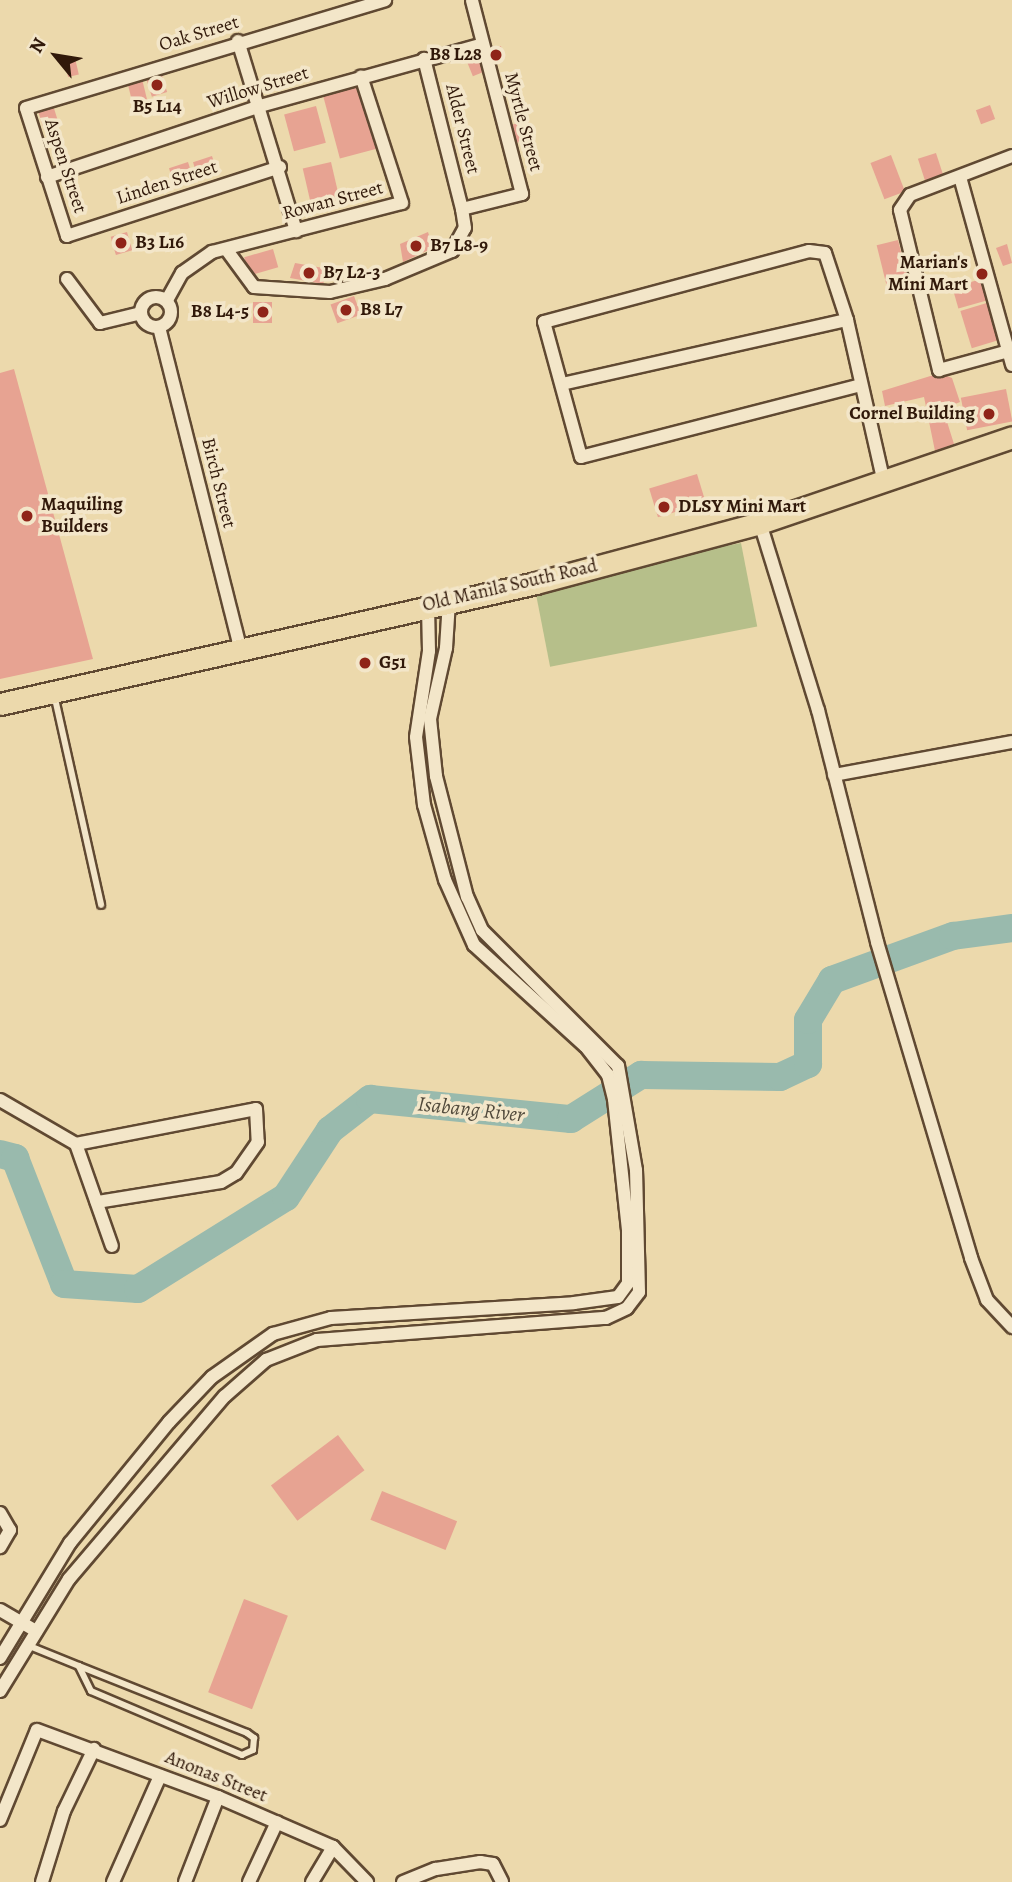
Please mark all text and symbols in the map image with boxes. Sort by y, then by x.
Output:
street label: Oak Street [156,11,242,57]
north arrow [21,21,91,91]
text: N [23,33,53,58]
place label: B8 L28 [429,44,482,66]
marker: B8 L28 [488,47,504,63]
street label: Willow Street [205,62,311,114]
street label: Myrtle Street [499,70,547,174]
marker: B5 L14 [149,77,165,93]
street label: Alder Street [440,82,484,176]
place label: B5 L14 [132,96,182,118]
street label: Aspen Street [39,116,91,216]
street label: Linden Street [114,156,220,210]
street label: Rowan Street [280,177,386,225]
place label: B3 L16 [135,232,184,254]
marker: B3 L16 [113,235,129,251]
place label: B7 L8-9 [430,235,488,257]
marker: B7 L8-9 [408,238,424,254]
place label: Marian's Mini Mart [888,252,968,296]
place label: B7 L2-3 [323,262,380,284]
marker: B7 L2-3 [301,265,317,281]
marker: Marian's Mini Mart [974,266,990,282]
place label: B8 L7 [360,299,403,321]
place label: B8 L4-5 [191,301,249,323]
marker: B8 L7 [338,302,354,318]
marker: B8 L4-5 [255,304,271,320]
place label: Cornel Building [849,403,975,425]
marker: Cornel Building [981,406,997,422]
street label: Birch Street [196,435,240,531]
place label: Maquiling Builders [41,494,123,538]
place label: DLSY Mini Mart [678,496,806,518]
marker: DLSY Mini Mart [656,499,672,515]
marker: Maquiling Builders [19,508,35,524]
street label: Old Manila South Road [420,555,600,617]
place label: G51 [379,652,406,674]
marker: G51 [357,655,373,671]
water label: Isabang River [416,1091,526,1127]
street label: Anonas Street [162,1746,270,1808]

